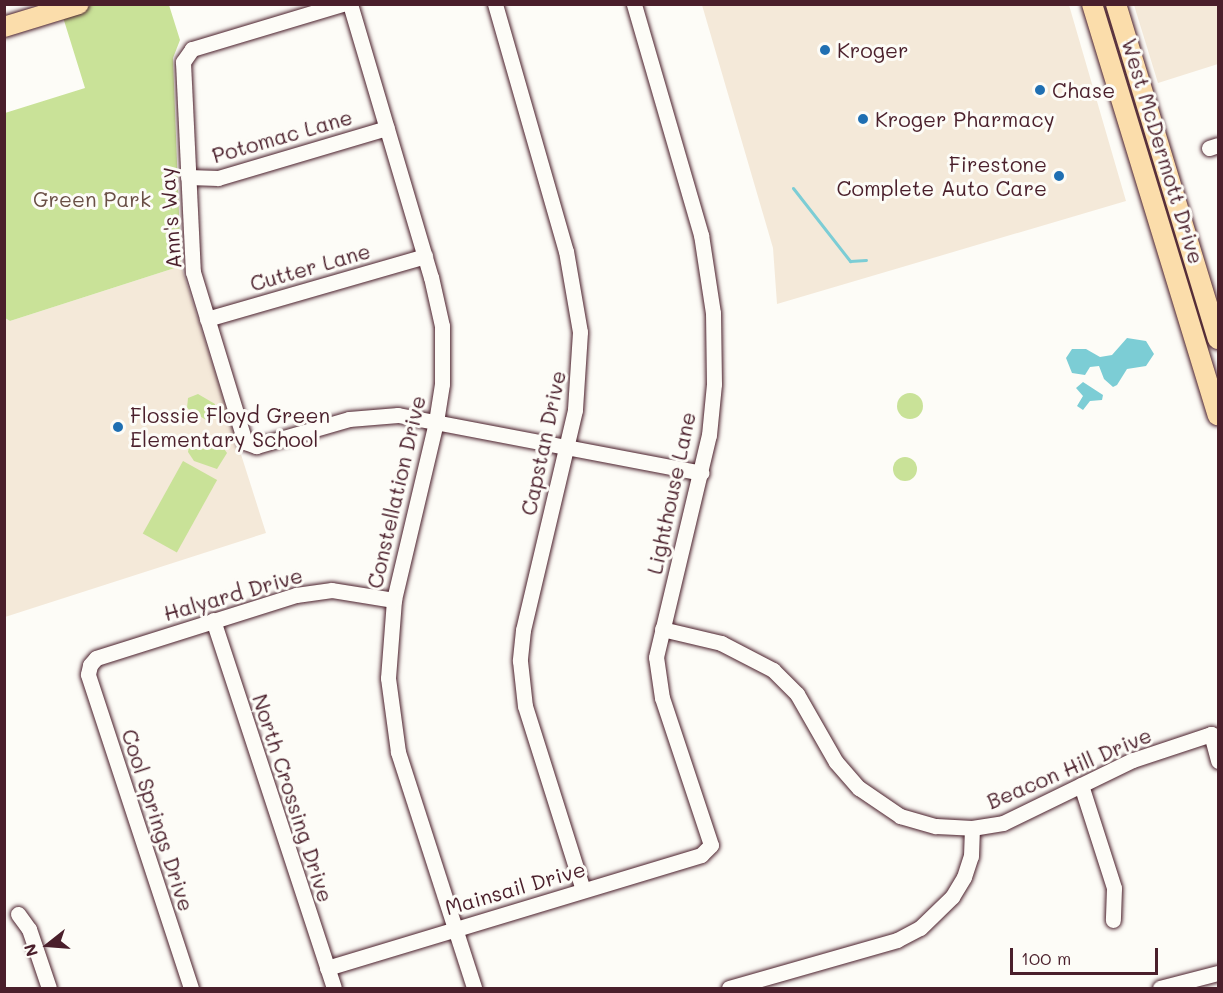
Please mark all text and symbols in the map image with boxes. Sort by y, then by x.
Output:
street label: West McDermott Drive [1117,35,1209,267]
place label: Kroger [837,37,908,63]
marker: Kroger [818,43,832,57]
place label: Chase [1052,77,1115,103]
marker: Chase [1033,83,1047,97]
street label: Potomac Lane [209,104,355,168]
place label: Kroger Pharmacy [875,106,1055,132]
marker: Kroger Pharmacy [856,112,870,126]
place label: Firestone Complete Auto Care [837,151,1047,201]
street label: Ann's Way [154,166,186,270]
marker: Firestone Complete Auto Care [1052,169,1066,183]
park label: Green Park [33,186,151,212]
street label: Cutter Lane [247,238,373,296]
street label: Capstan Drive [515,368,571,518]
street label: Constellation Drive [362,393,430,591]
place label: Flossie Floyd Green Elementary School [130,402,330,452]
street label: Lighthouse Lane [642,410,700,576]
marker: Flossie Floyd Green Elementary School [111,420,125,434]
street label: Halyard Drive [161,562,305,626]
street label: North Crossing Drive [247,691,339,905]
street label: Beacon Hill Drive [983,722,1155,814]
street label: Cool Springs Drive [117,726,199,914]
street label: Mainsail Drive [442,856,588,920]
north arrow [18,915,78,975]
scale bar [1013,936,1162,974]
text: N [18,942,42,959]
text: 100 m [1021,946,1071,970]

